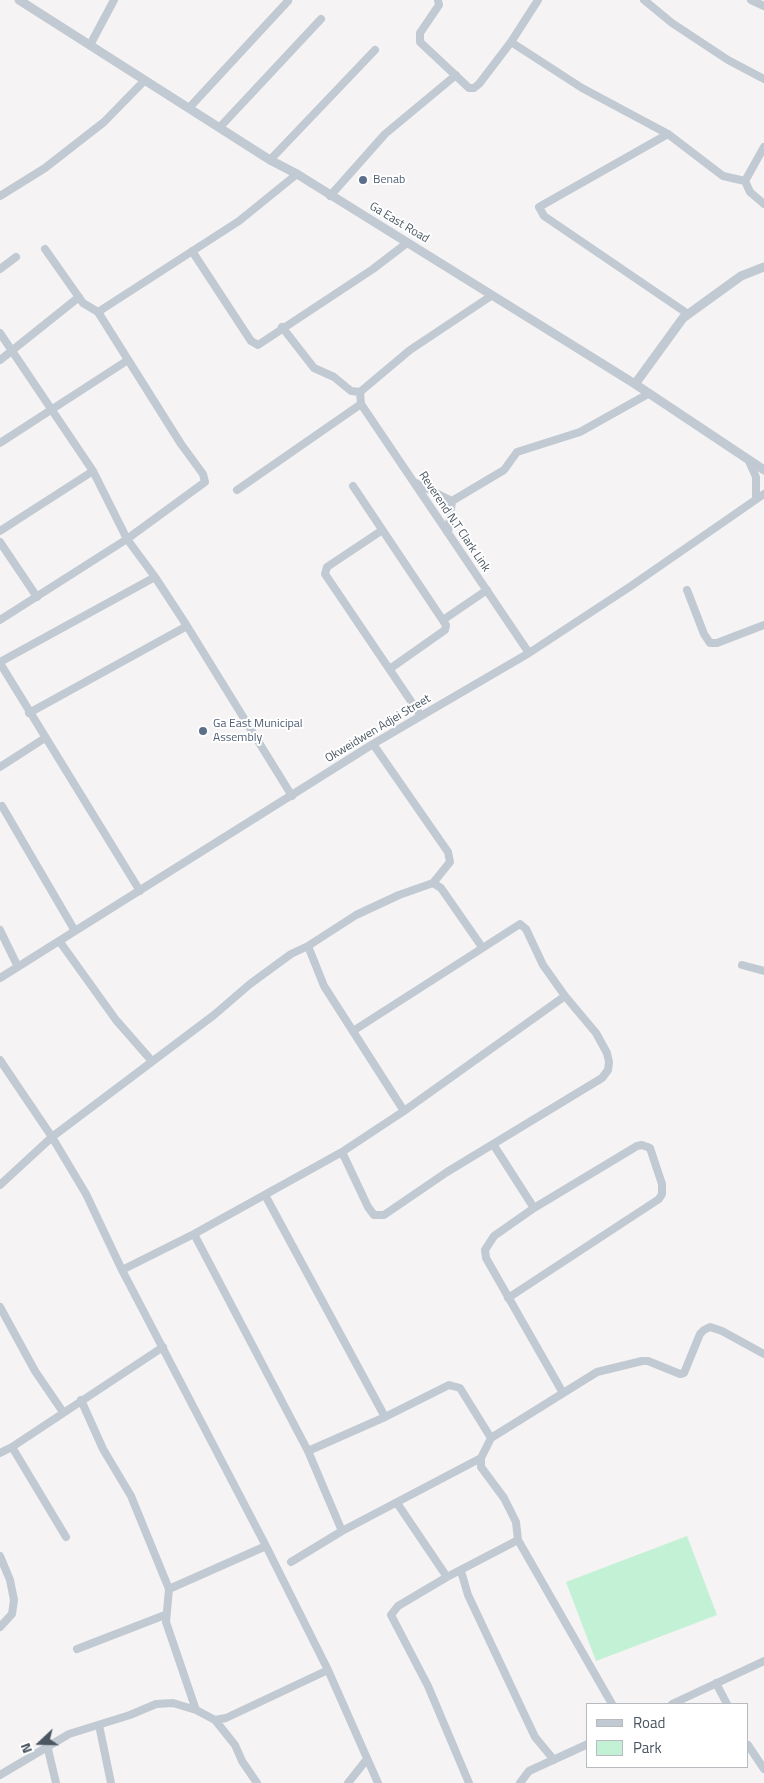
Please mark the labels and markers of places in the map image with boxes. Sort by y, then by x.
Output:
place label: Benab [373,173,405,187]
marker: Benab [357,174,369,186]
place label: Ga East Municipal Assembly [213,717,303,745]
marker: Ga East Municipal Assembly [197,725,209,737]

